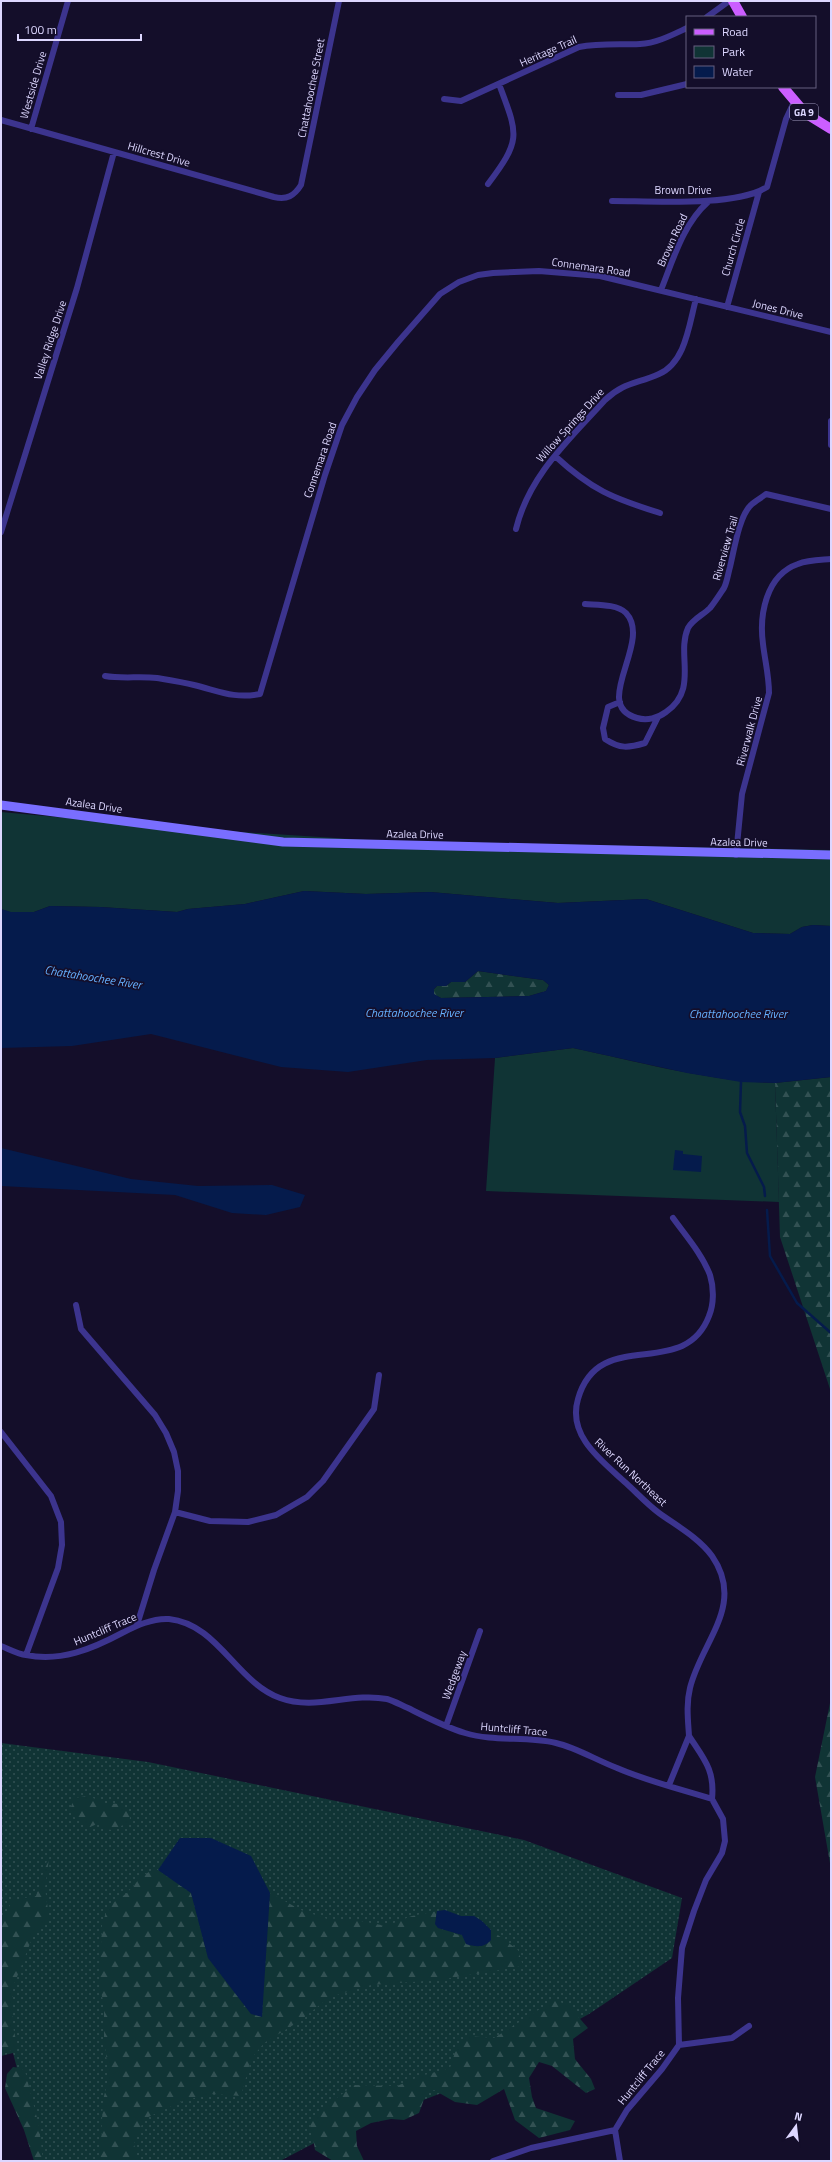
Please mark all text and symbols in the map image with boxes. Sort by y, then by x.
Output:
scale bar [18,16,141,42]
legend [686,16,816,88]
text: 100 m [24,20,57,39]
text: Road [722,22,748,41]
street label: Heritage Trail [517,31,579,71]
street label: Chattahoochee Street [294,37,328,139]
text: Park [722,42,745,61]
street label: Westside Drive [16,49,50,121]
text: Water [722,62,753,81]
road number: GA 9 [790,104,818,120]
street label: Hillcrest Drive [126,137,193,171]
street label: Brown Drive [655,182,712,198]
street label: Brown Road [653,211,691,269]
street label: Church Circle [717,216,749,278]
street label: Connemara Road [551,254,632,280]
street label: Jones Drive [751,295,806,323]
street label: Valley Ridge Drive [30,298,71,382]
street label: Willow Springs Drive [532,384,608,466]
street label: Connemara Road [300,420,341,500]
street label: Riverview Trail [708,514,742,582]
street label: Riverwalk Drive [732,694,766,768]
street label: Azalea Drive [65,793,124,817]
street label: Azalea Drive [386,826,444,843]
street label: Azalea Drive [710,834,768,851]
water label: Chattahoochee River [43,960,145,994]
water label: Chattahoochee River [365,1003,465,1022]
water label: Chattahoochee River [689,1004,789,1023]
street label: River Run Northeast [591,1434,671,1510]
street label: Huntcliff Trace [71,1608,139,1649]
street label: Wedgeway [438,1648,470,1702]
street label: Huntcliff Trace [480,1718,548,1740]
street label: Huntcliff Trace [614,2046,669,2108]
north arrow [776,2106,816,2146]
text: N [793,2108,804,2125]

